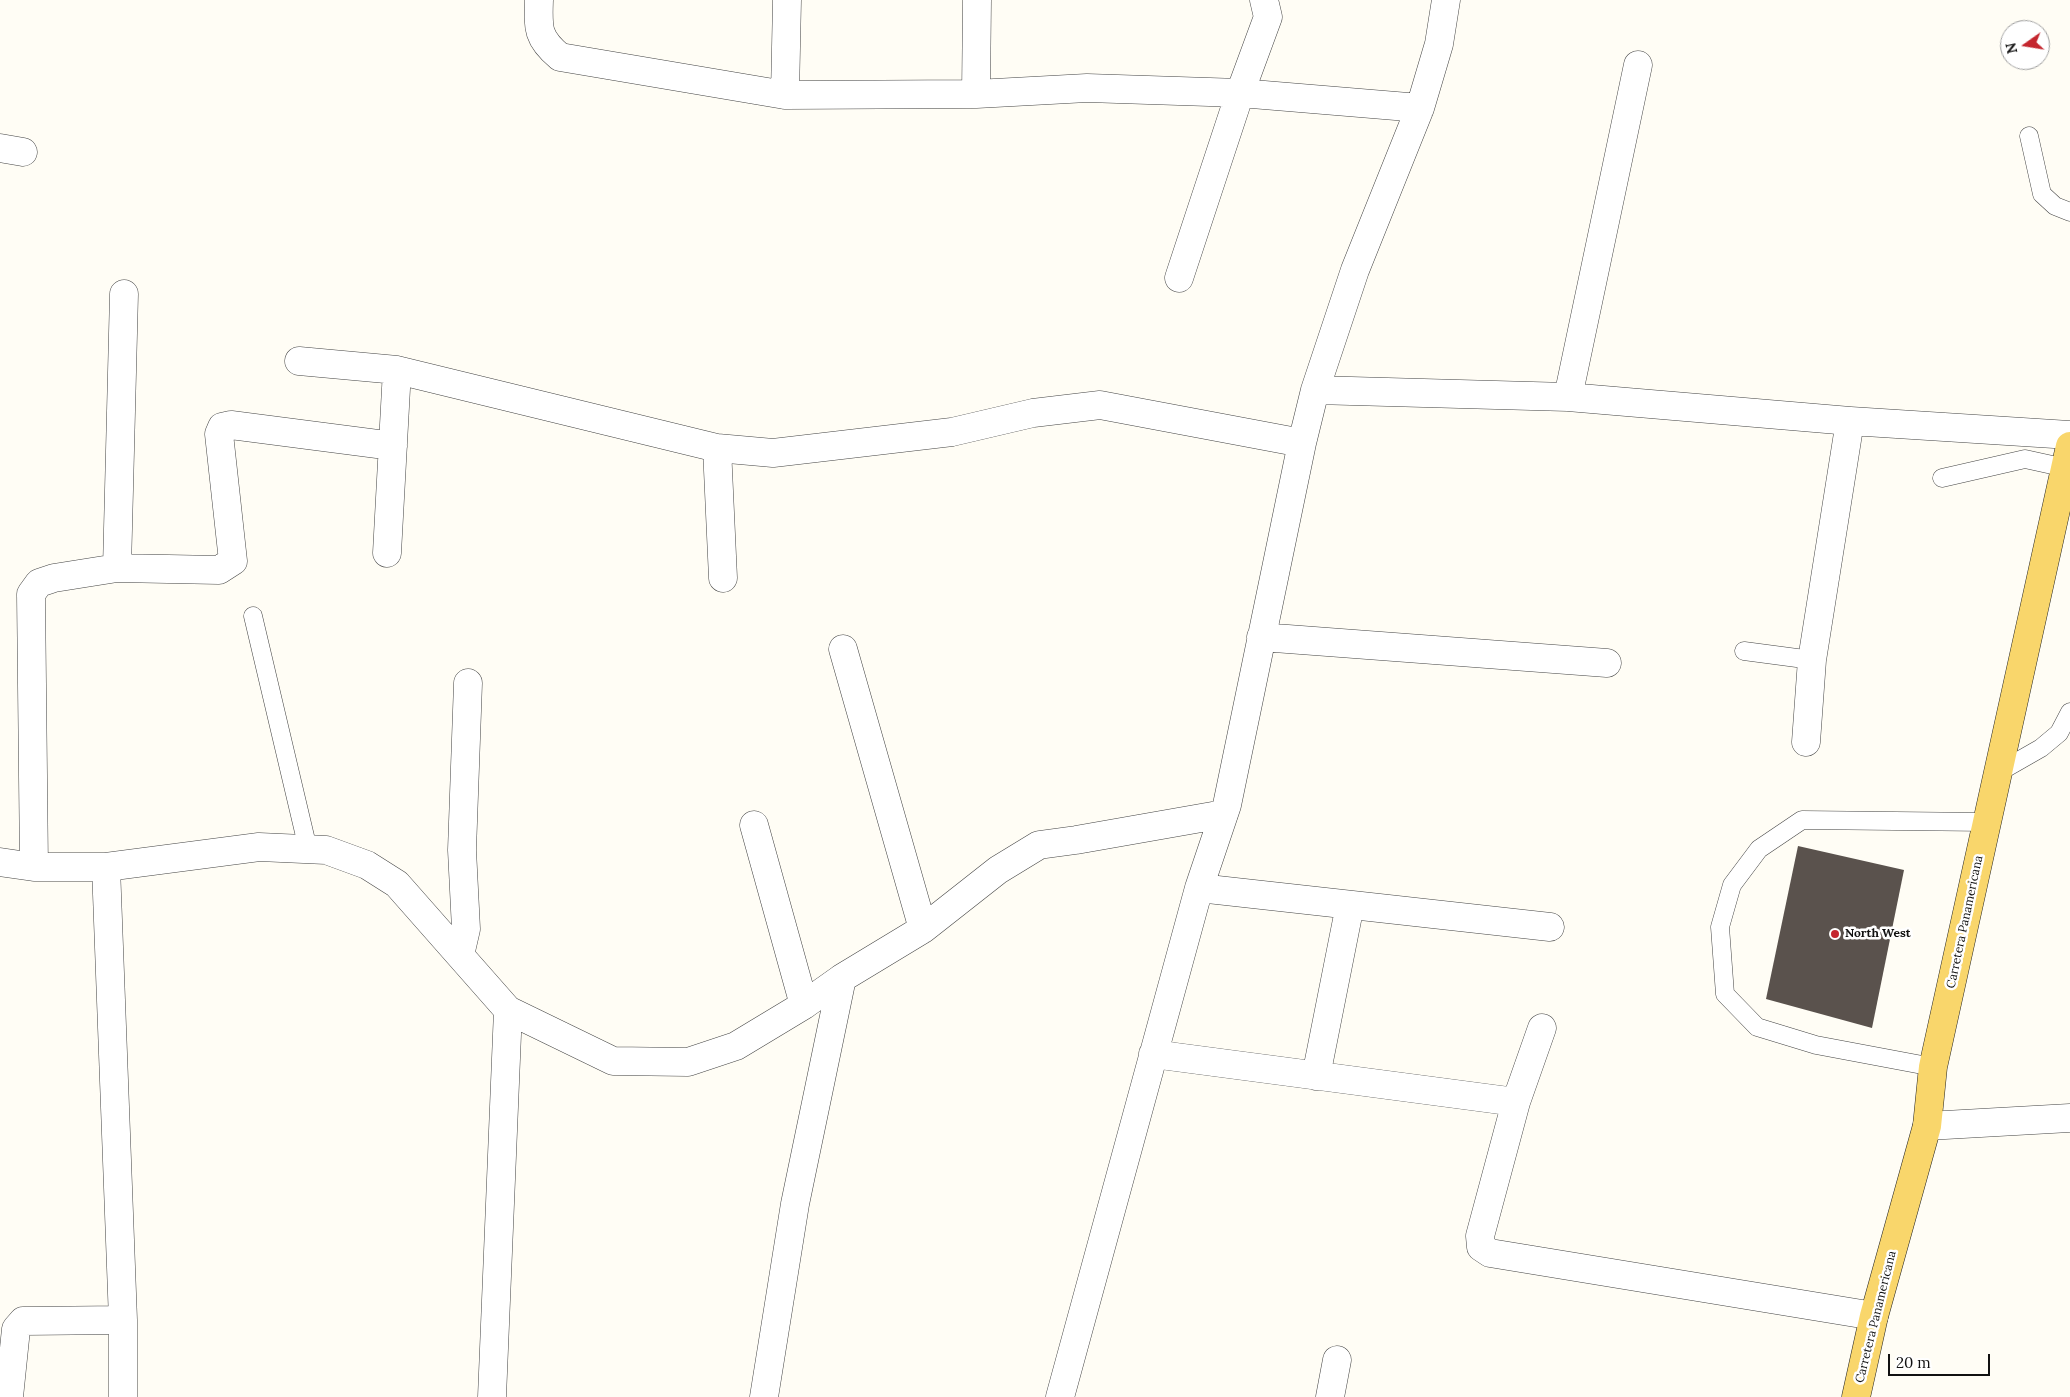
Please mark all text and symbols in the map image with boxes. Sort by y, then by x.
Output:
north arrow [2000,20,2050,70]
text: N [2001,41,2021,55]
street label: Carretera Panamericana [1944,854,1986,990]
place label: North West [1845,927,1911,941]
marker: North West [1829,928,1841,940]
street label: Carretera Panamericana [1853,1249,1899,1385]
scale bar [1890,1344,1992,1376]
text: 20 m [1896,1353,1931,1372]

